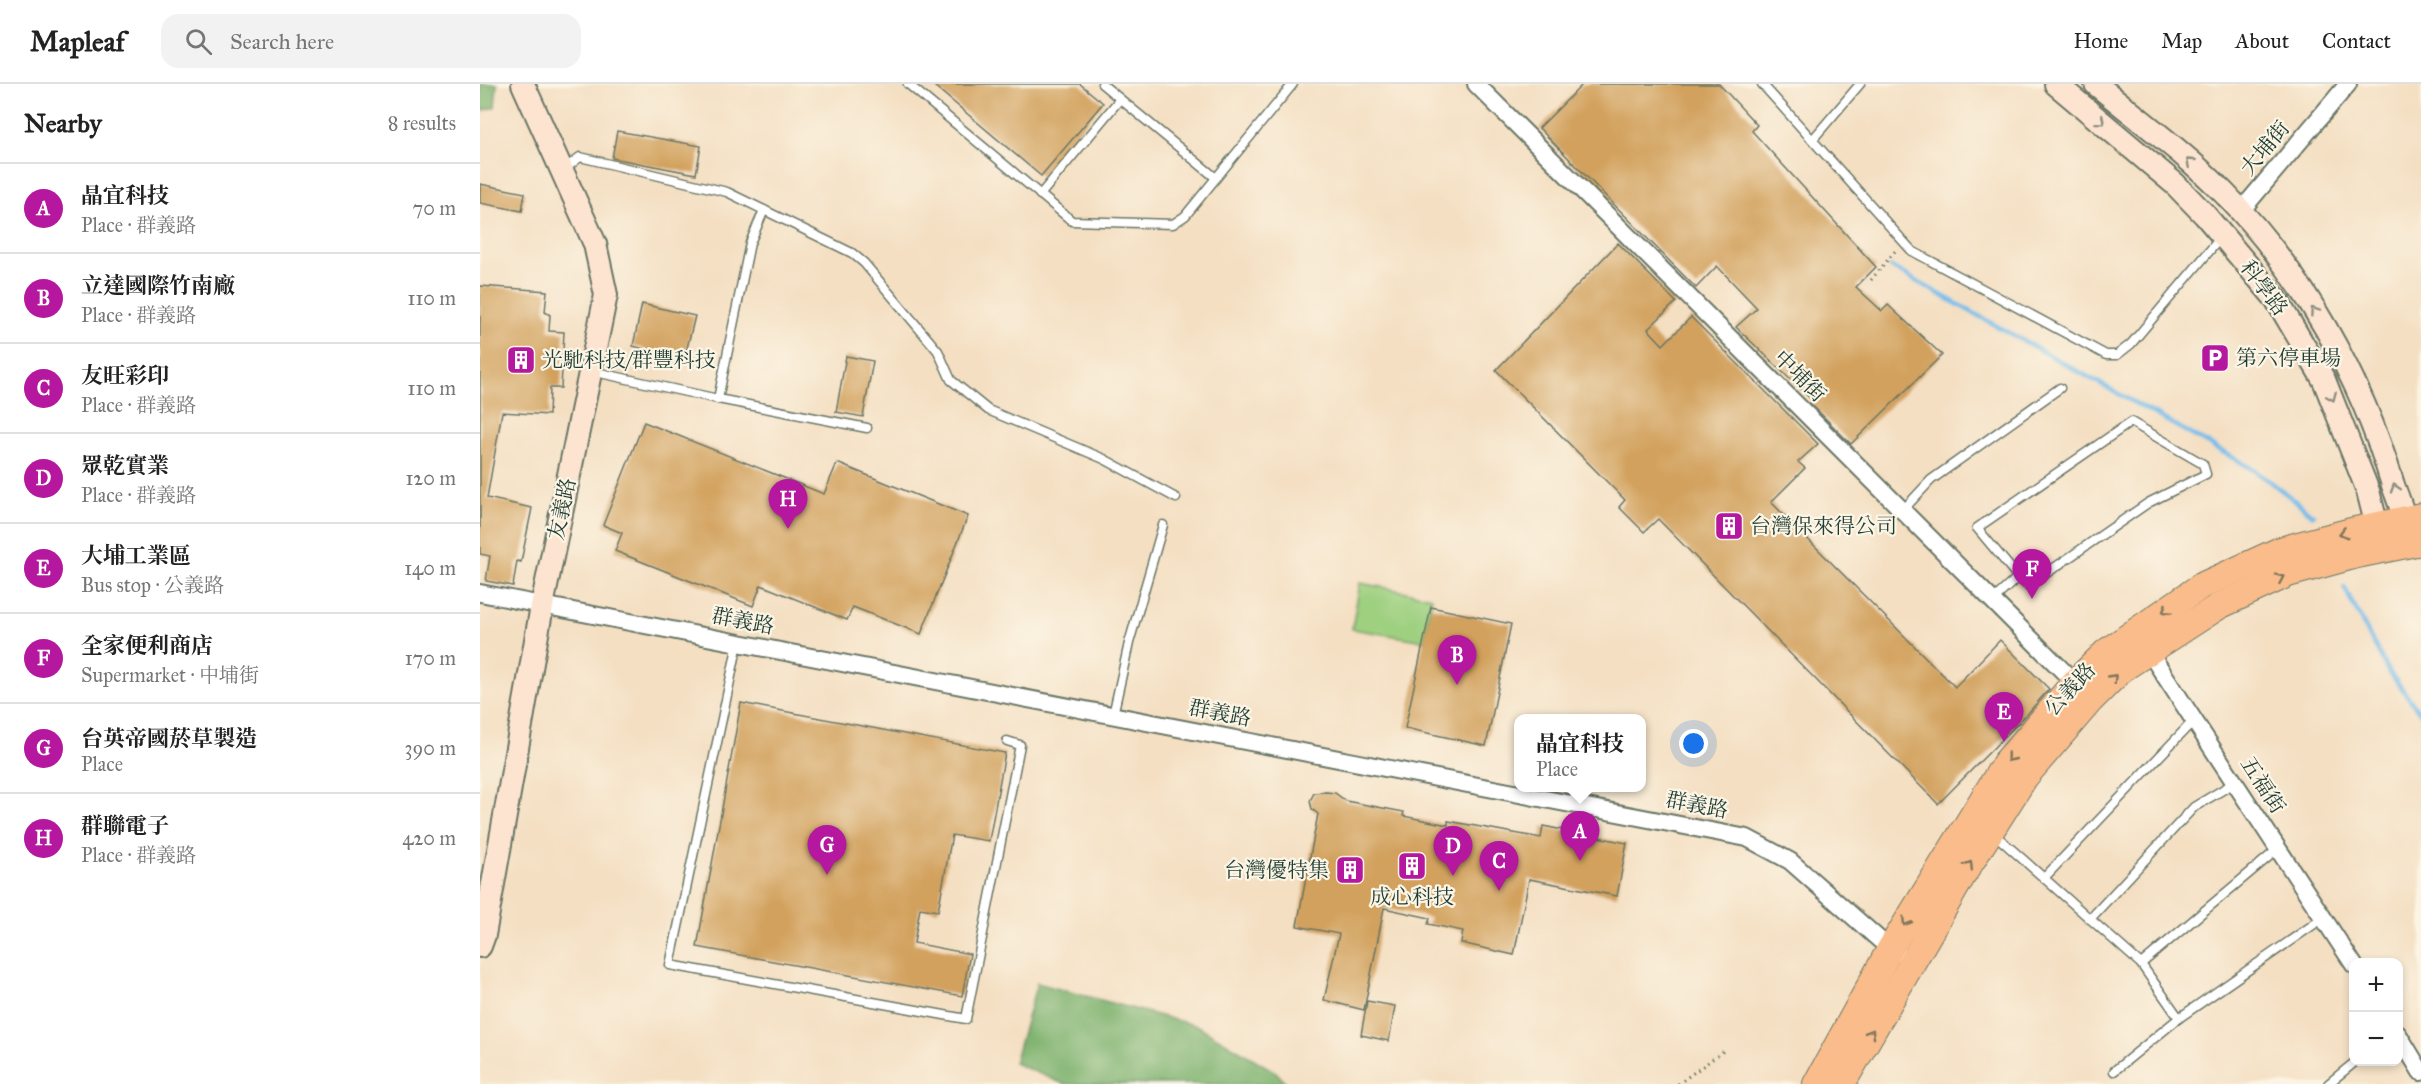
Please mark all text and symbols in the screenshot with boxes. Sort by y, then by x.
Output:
search box [161,14,581,68]
text: Mapleaf [30,24,125,59]
icon: search [182,25,215,58]
text: Search here [230,28,334,55]
text: Home [2073,28,2128,54]
text: Map [2161,28,2202,54]
text: About [2235,28,2289,54]
text: Contact [2322,28,2391,54]
text: Nearby [24,107,102,139]
text: 8 results [388,111,456,135]
one-way arrow [2094,114,2105,125]
street label: 大埔街 [2235,116,2295,180]
one-way arrow [2186,158,2197,169]
text: 晶宜科技 [81,182,169,209]
text: A [37,196,50,220]
text: 70 m [413,196,456,220]
text: Place · 群義路 [81,213,196,237]
street label: 科學路 [2235,255,2293,321]
text: 立達國際竹南廠 [81,272,235,299]
text: B [37,286,50,310]
text: 110 m [408,286,456,310]
text: Place · 群義路 [81,303,196,327]
one-way arrow [2310,307,2321,318]
parking icon: 第六停車場 [2199,342,2231,374]
building icon: 光馳科技/群豐科技 [505,344,537,376]
street label: 中埔街 [1769,345,1831,407]
place label: 第六停車場 [2236,345,2341,371]
place label: 光馳科技/群豐科技 [542,347,716,373]
text: 友旺彩印 [81,362,169,389]
text: C [37,376,50,400]
text: 110 m [408,376,456,400]
one-way arrow [2325,391,2337,402]
text: Place · 群義路 [81,393,196,417]
text: 眾乾實業 [81,452,169,479]
text: D [36,466,51,490]
text: 120 m [405,466,456,490]
street label: 友義路 [543,475,581,543]
pin: H [768,480,808,529]
text: Place · 群義路 [81,483,196,507]
one-way arrow [2390,483,2402,494]
building icon: 台灣保來得公司 [1713,510,1745,542]
place label: 台灣保來得公司 [1750,513,1897,539]
one-way arrow [2338,526,2349,538]
text: 大埔工業區 [81,542,191,569]
pin: F [2012,550,2052,599]
text: E [36,556,51,580]
text: 140 m [404,556,456,580]
text: Bus stop · 公義路 [81,573,224,597]
one-way arrow [2273,573,2284,585]
street label: 群義路 [710,602,776,640]
one-way arrow [2161,603,2172,614]
text: 全家便利商店 [81,632,213,659]
pin: B [1438,636,1476,685]
text: F [37,646,50,670]
text: 170 m [405,646,456,670]
street label: 公義路 [2039,657,2101,721]
text: Supermarket · 中埔街 [81,663,259,687]
one-way arrow [2106,674,2117,685]
pin: E [1984,692,2024,742]
street label: 群義路 [1187,694,1253,732]
popup [1514,714,1646,792]
text: 台英帝國菸草製造 [81,725,257,752]
your location [1679,729,1708,758]
text: 晶宜科技 [1536,730,1624,757]
text: G [36,736,51,760]
text: 390 m [405,736,456,760]
one-way arrow [2007,751,2018,762]
text: Place [81,752,123,776]
street label: 五福街 [2235,752,2291,818]
text: Place [1536,757,1578,781]
street label: 群義路 [1664,786,1730,824]
text: 群聯電子 [81,812,169,839]
pin: A [1560,812,1600,861]
text: H [35,826,52,850]
text: 420 m [402,826,456,850]
pin: G [808,826,846,875]
pin: D [1434,826,1472,876]
pin: C [1480,842,1518,891]
text: Place · 群義路 [81,843,196,867]
building icon: 成心科技 [1396,850,1428,882]
building icon: 台灣優特集 [1334,854,1366,886]
place label: 台灣優特集 [1224,857,1329,883]
one-way arrow [1962,861,1974,871]
place label: 成心科技 [1370,884,1454,910]
one-way arrow [1901,916,1913,926]
map controls [2349,958,2403,1066]
button: + [2349,958,2403,1012]
button: − [2349,1012,2403,1066]
one-way arrow [1864,1029,1875,1039]

